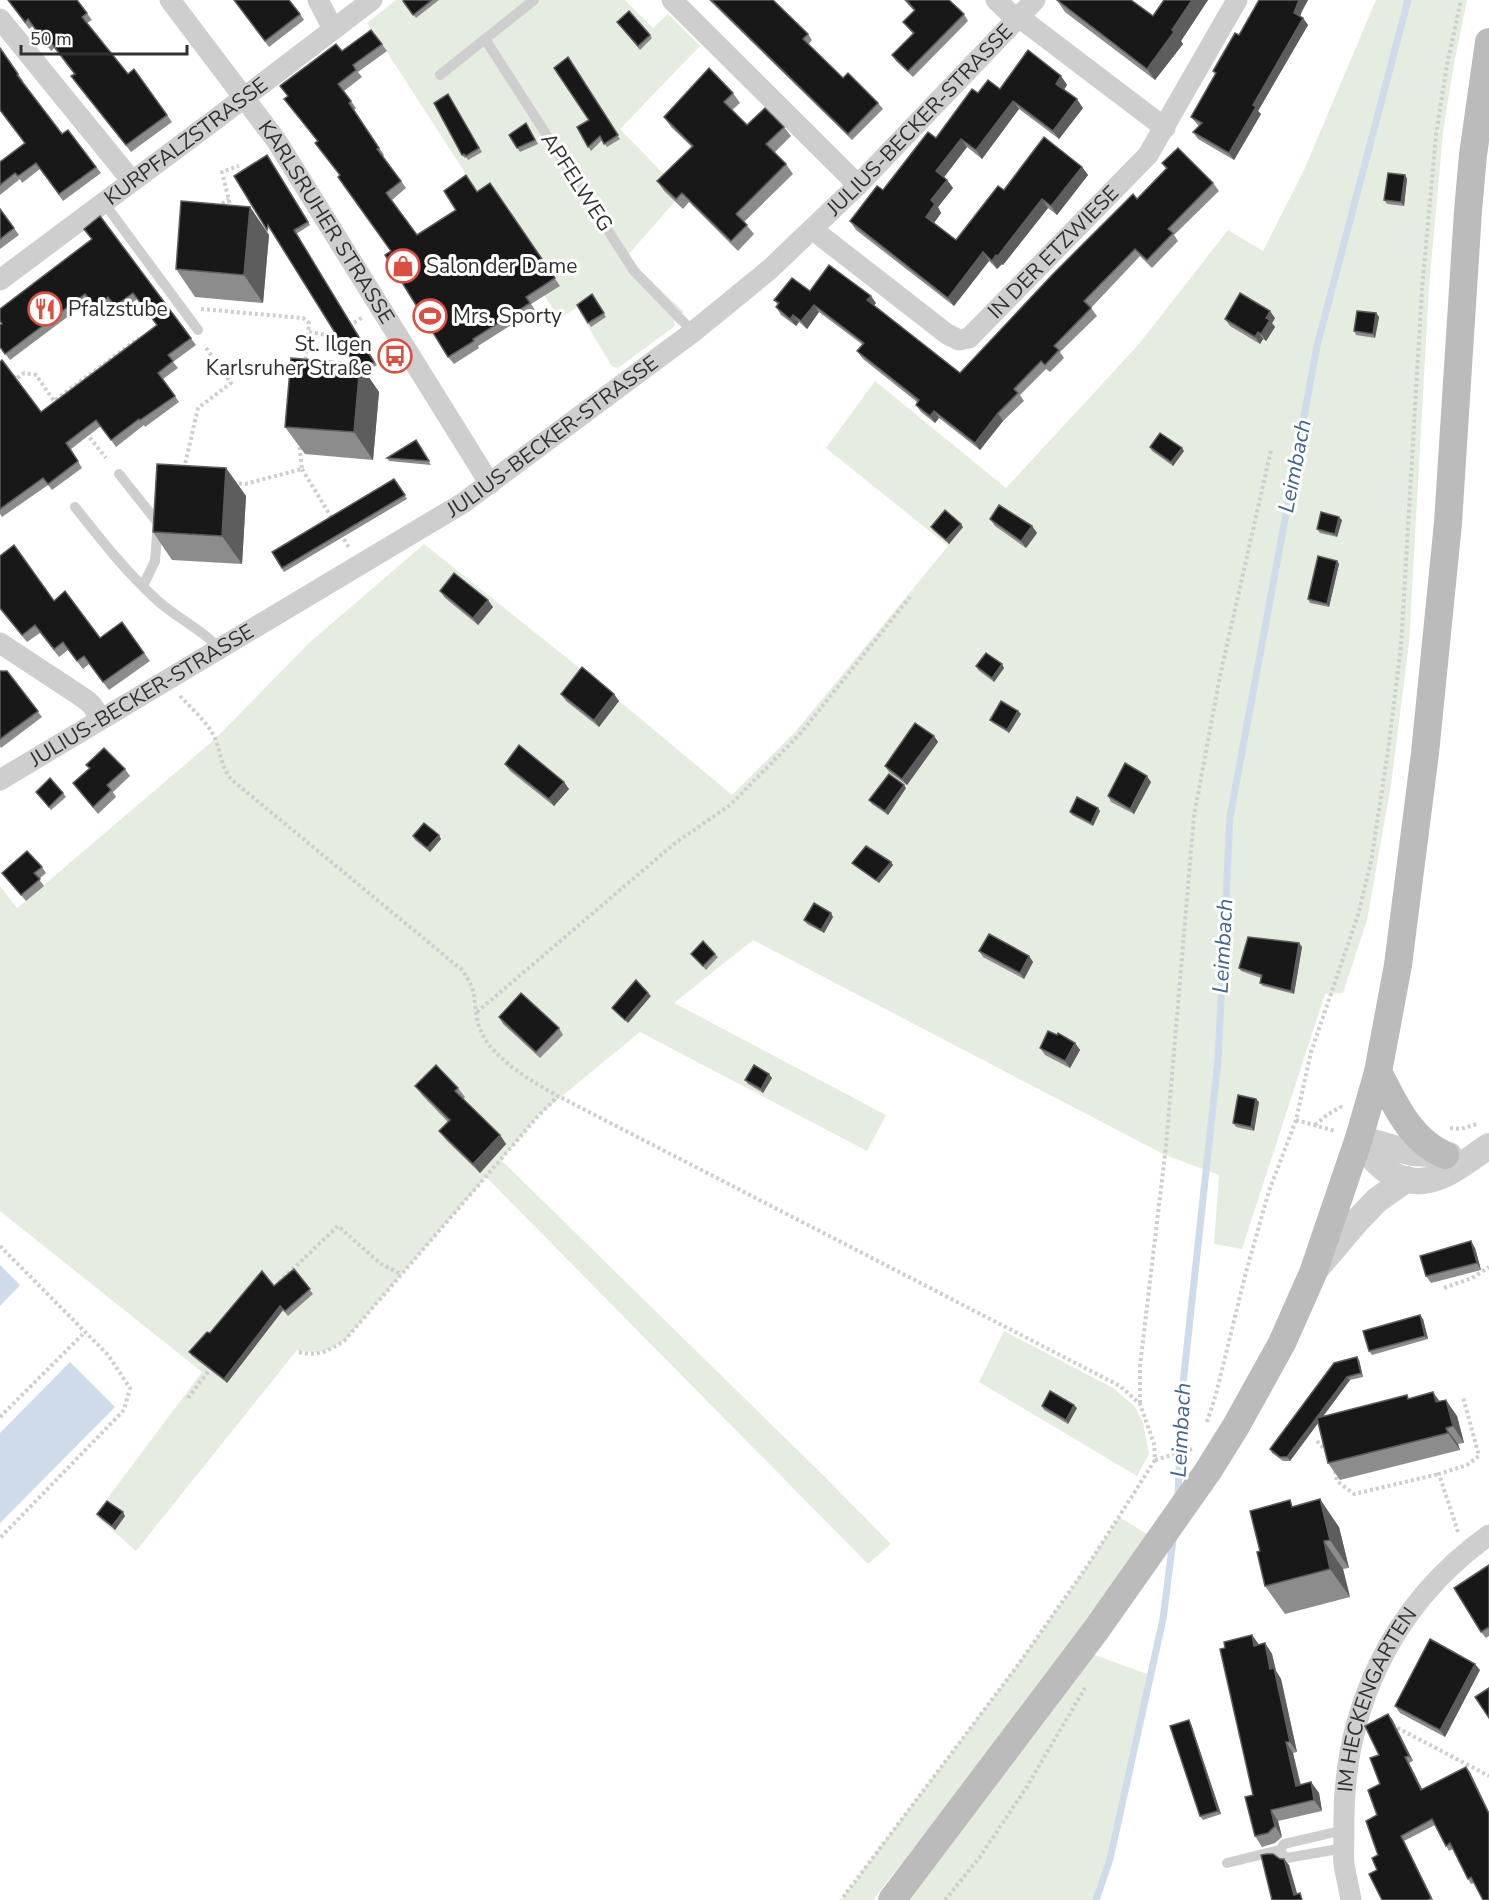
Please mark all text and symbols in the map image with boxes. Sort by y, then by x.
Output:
scale bar [21,18,188,56]
street label: JULIUS-BECKER-STRASSE [820,18,1019,222]
text: 50 m [30,27,72,51]
street label: KURPFALZSTRASSE [99,71,273,212]
street label: KARLSRUHER STRASSE [252,115,401,329]
street label: APFELWEG [535,127,619,237]
street label: IN DER ETZWIESE [982,179,1125,325]
shop icon: Salon der Dame [385,248,421,284]
place label: Salon der Dame [426,252,577,280]
restaurant icon: Pfalzstube [27,291,63,327]
place label: Pfalzstube [68,295,168,323]
sports icon: Mrs. Sporty [412,298,448,334]
place label: Mrs. Sporty [453,302,562,330]
place label: St. Ilgen Karlsruher Straße [206,330,372,382]
bus stop icon: St. Ilgen Karlsruher Straße [377,338,413,374]
street label: JULIUS-BECKER-STRASSE [441,349,664,524]
water label: Leimbach [1271,417,1319,515]
street label: JULIUS-BECKER-STRASSE [23,617,259,774]
water label: Leimbach [1206,898,1240,994]
water label: Leimbach [1164,1382,1198,1478]
street label: IM HECKENGARTEN [1331,1602,1423,1793]

